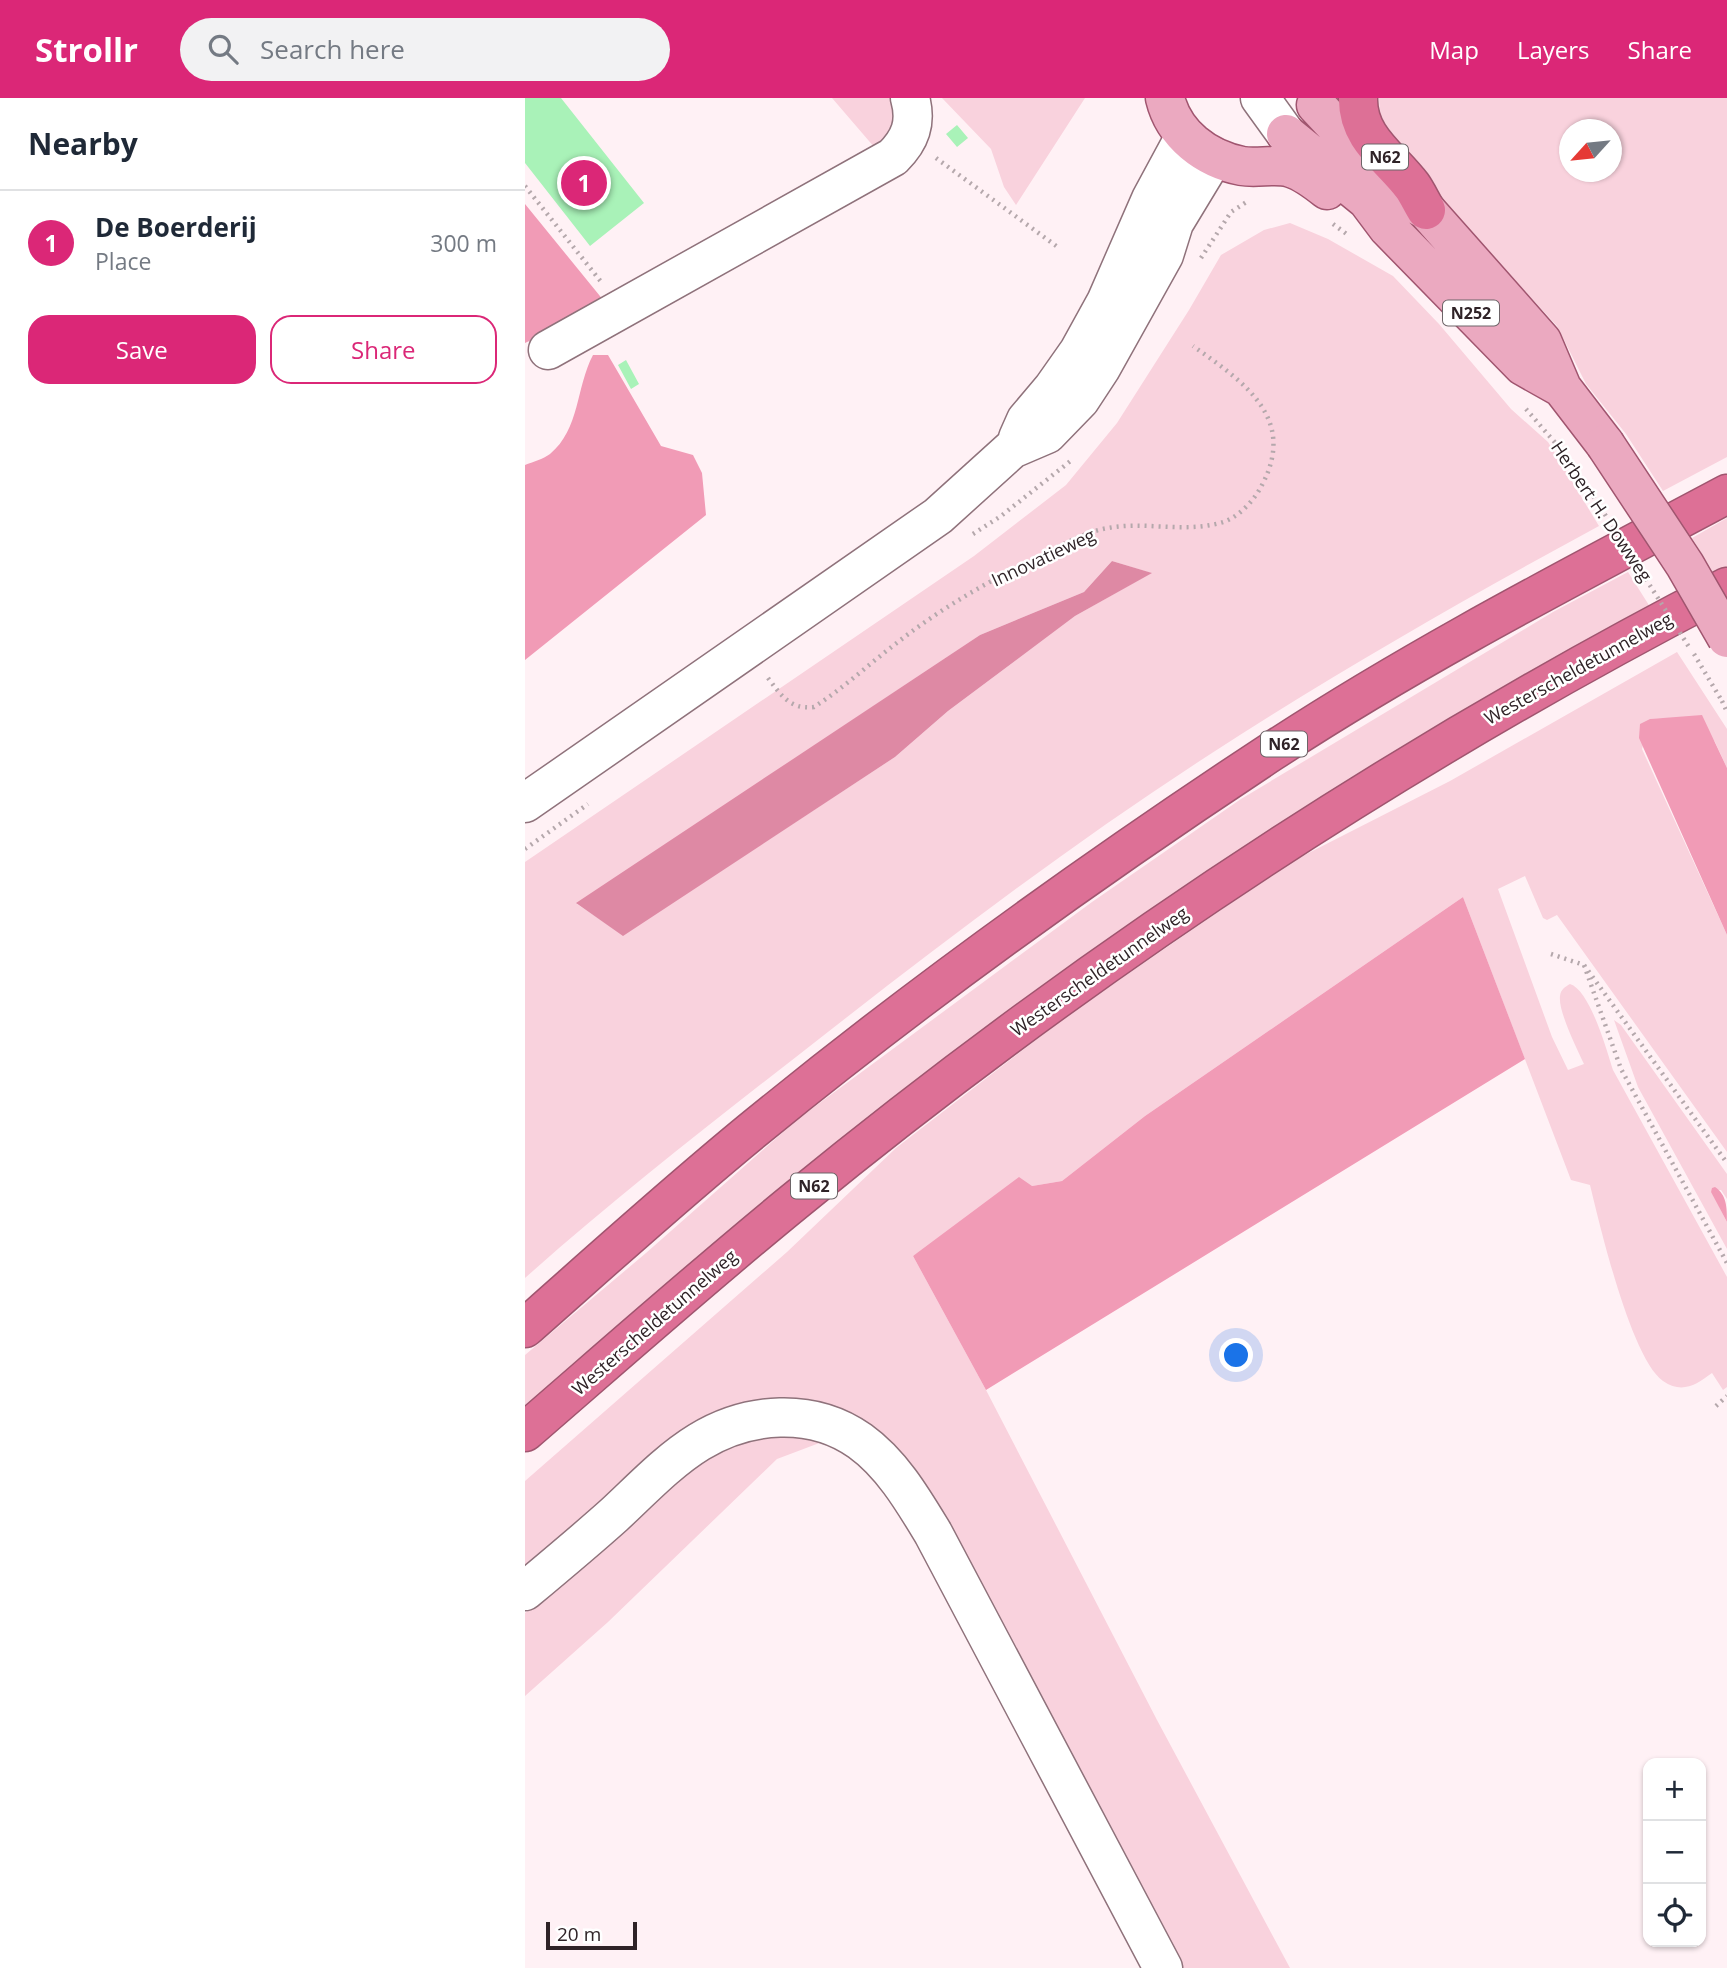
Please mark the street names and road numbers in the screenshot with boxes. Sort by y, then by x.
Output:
road number: N62 [1362,144,1408,170]
road number: N252 [1443,300,1499,326]
street label: Herbert H. Dowweg [1546,436,1658,586]
street label: Innovatieweg [987,522,1099,592]
street label: Westerscheldetunnelweg [1480,606,1676,730]
road number: N62 [1261,732,1307,757]
street label: Westerscheldetunnelweg [1006,900,1193,1041]
road number: N62 [791,1174,837,1198]
street label: Westerscheldetunnelweg [566,1244,742,1400]

